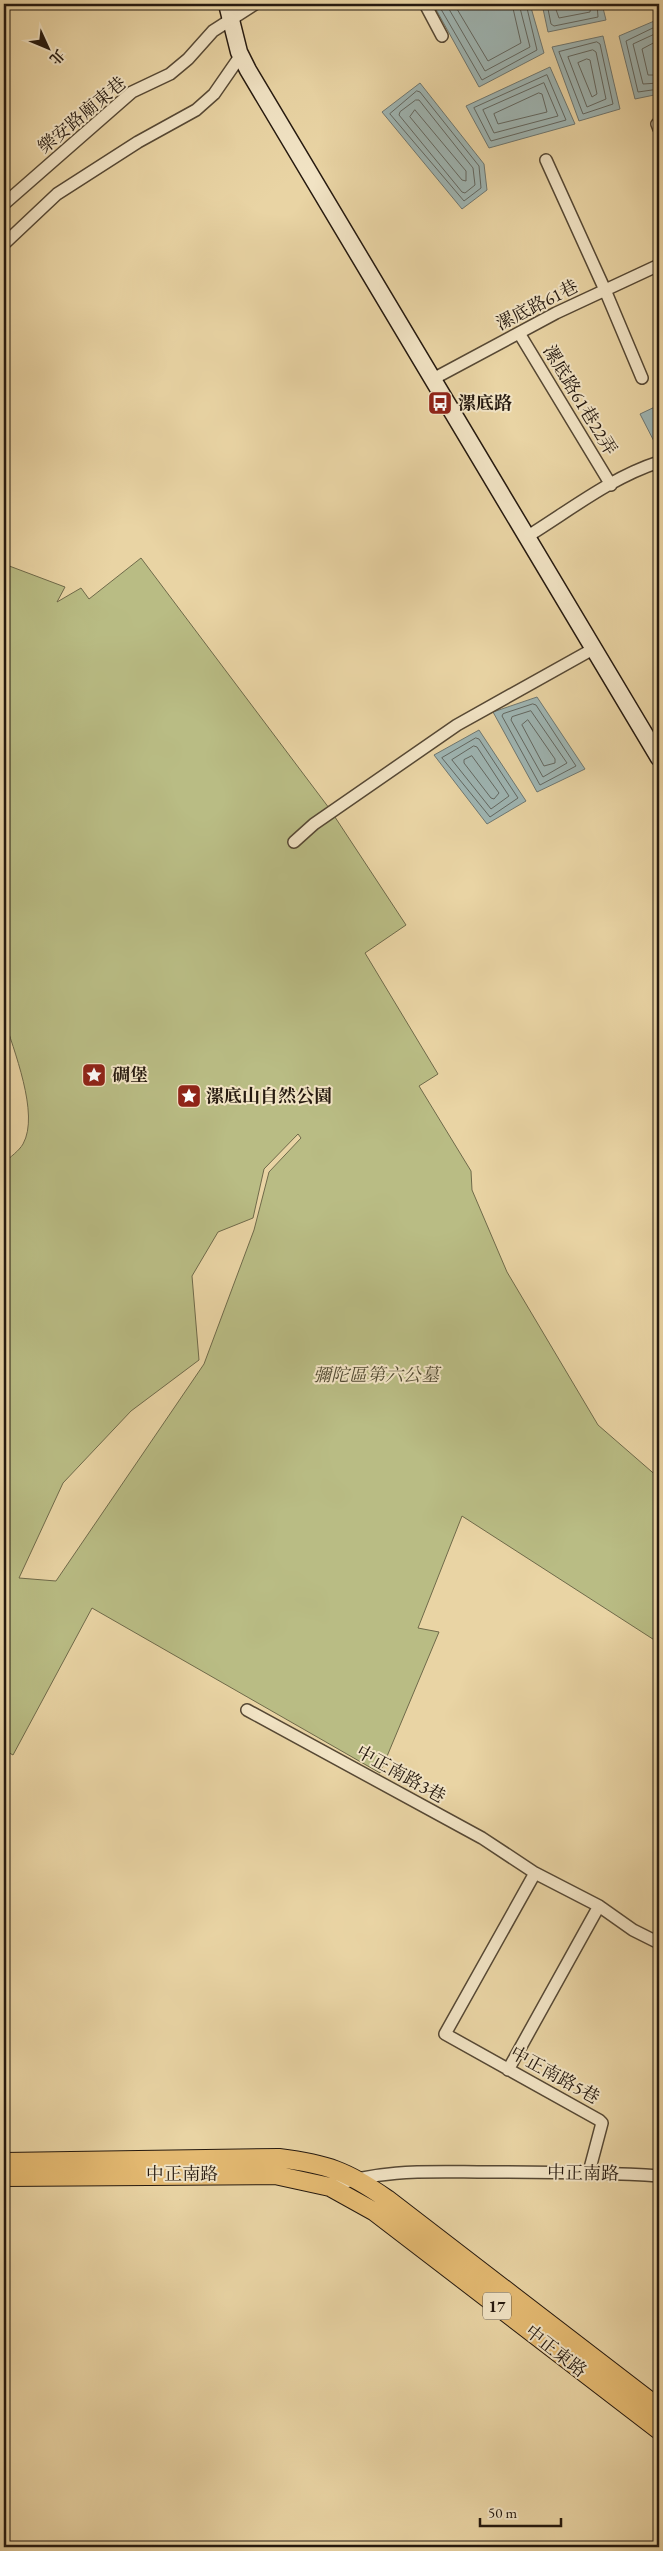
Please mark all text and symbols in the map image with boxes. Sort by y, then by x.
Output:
north arrow [22,22,72,72]
text: 北 [46,46,69,68]
street label: 樂安路廟東巷 [33,71,130,158]
street label: 漯底路61巷 [492,274,582,335]
street label: 漯底路61巷22弄 [538,340,622,459]
bus stop icon: 漯底路 [427,390,453,416]
place label: 漯底路 [458,391,512,414]
place icon: 碉堡 [81,1062,107,1088]
place label: 碉堡 [112,1063,148,1086]
place icon: 漯底山自然公園 [176,1083,202,1109]
place label: 漯底山自然公園 [206,1084,332,1107]
park label: 彌陀區第六公墓 [313,1363,442,1386]
street label: 中正南路3巷 [353,1740,450,1808]
street label: 中正南路5巷 [507,2041,604,2109]
street label: 中正南路 [547,2160,619,2185]
street label: 中正南路 [146,2162,218,2185]
road number: 17 [483,2292,511,2320]
street label: 中正東路 [521,2319,592,2382]
scale bar [480,2496,562,2528]
text: 50 m [488,2503,517,2522]

